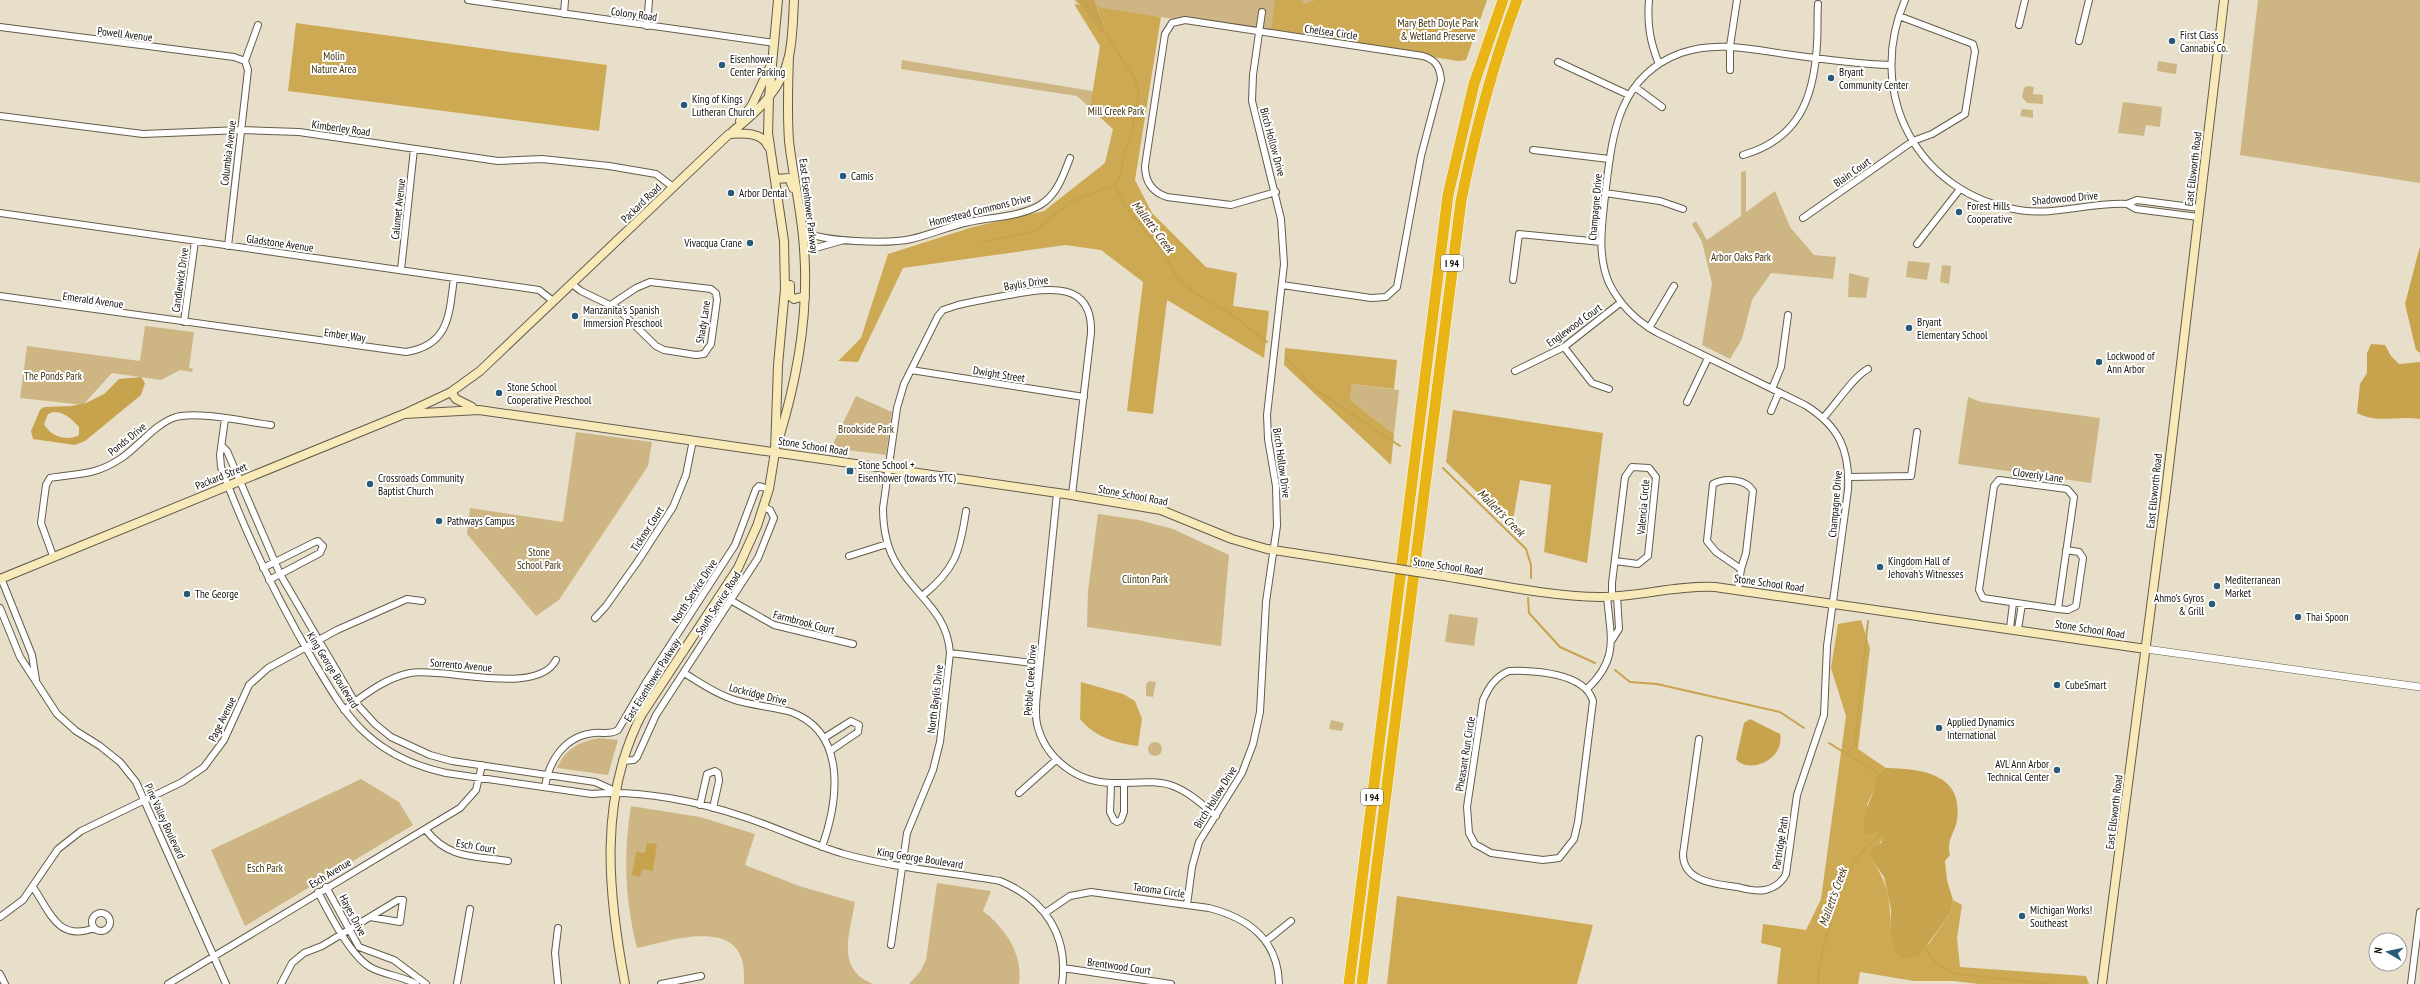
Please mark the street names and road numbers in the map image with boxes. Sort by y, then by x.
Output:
street label: Colony Road [610,4,658,24]
street label: Chelsea Circle [1304,21,1359,43]
street label: Powell Avenue [97,24,154,44]
street label: Birch Hollow Drive [1257,106,1289,178]
street label: Kimberley Road [311,117,371,139]
street label: Columbia Avenue [217,119,239,186]
street label: East Ellsworth Road [2181,131,2205,207]
street label: Blain Court [1831,154,1873,190]
street label: East Eisenhower Parkway [796,158,822,255]
street label: Champagne Drive [1585,173,1605,241]
street label: Calumet Avenue [388,177,408,240]
street label: Packard Road [618,180,664,226]
street label: Shadowood Drive [2031,188,2099,208]
street label: Homestead Commons Drive [928,190,1033,229]
street label: Gladstone Avenue [245,231,315,255]
street label: Candlewick Drive [169,246,192,313]
road number: I 94 [1441,255,1463,271]
street label: Baylis Drive [1003,273,1050,293]
street label: Emerald Avenue [62,289,125,311]
street label: Shady Lane [693,299,713,344]
street label: Englewood Court [1544,300,1604,350]
street label: Ember Way [323,325,368,345]
street label: Dwight Street [972,363,1026,385]
street label: Ponds Drive [105,419,149,459]
street label: Birch Hollow Drive [1270,427,1294,499]
street label: Stone School Road [777,434,849,458]
street label: East Ellsworth Road [2143,453,2165,529]
street label: Packard Street [193,459,249,493]
street label: Cloverly Lane [2012,465,2065,486]
street label: Champagne Drive [1825,470,1845,538]
street label: Valencia Circle [1634,478,1652,536]
street label: Stone School Road [1097,481,1169,509]
street label: Ticknor Court [627,504,667,554]
street label: Stone School Road [1412,554,1484,578]
street label: North Service Drive [668,556,720,626]
street label: South Service Road [692,569,744,637]
street label: Stone School Road [1733,571,1805,595]
street label: Farmbrook Court [772,607,836,637]
street label: Stone School Road [2054,617,2126,641]
street label: King George Boulevard [304,629,362,711]
street label: East Eisenhower Parkway [621,635,684,724]
street label: Pebble Creek Drive [1021,643,1040,716]
street label: Sorrento Avenue [429,655,493,675]
street label: North Baylis Drive [924,664,946,734]
street label: Lockridge Drive [728,680,789,708]
street label: Page Avenue [205,694,239,744]
street label: Pheasant Run Circle [1452,715,1478,792]
street label: Birch Hollow Drive [1190,763,1240,831]
street label: East Ellsworth Road [2102,774,2126,850]
street label: Pine Valley Boulevard [141,781,189,861]
road number: I 94 [1361,789,1383,805]
street label: Partridge Path [1769,815,1791,871]
street label: Esch Court [455,836,497,856]
street label: King George Boulevard [876,844,964,872]
street label: Esch Avenue [306,855,354,891]
street label: Tacoma Circle [1132,879,1186,901]
street label: Hayes Drive [336,892,370,939]
street label: Brentwood Court [1086,955,1152,977]

